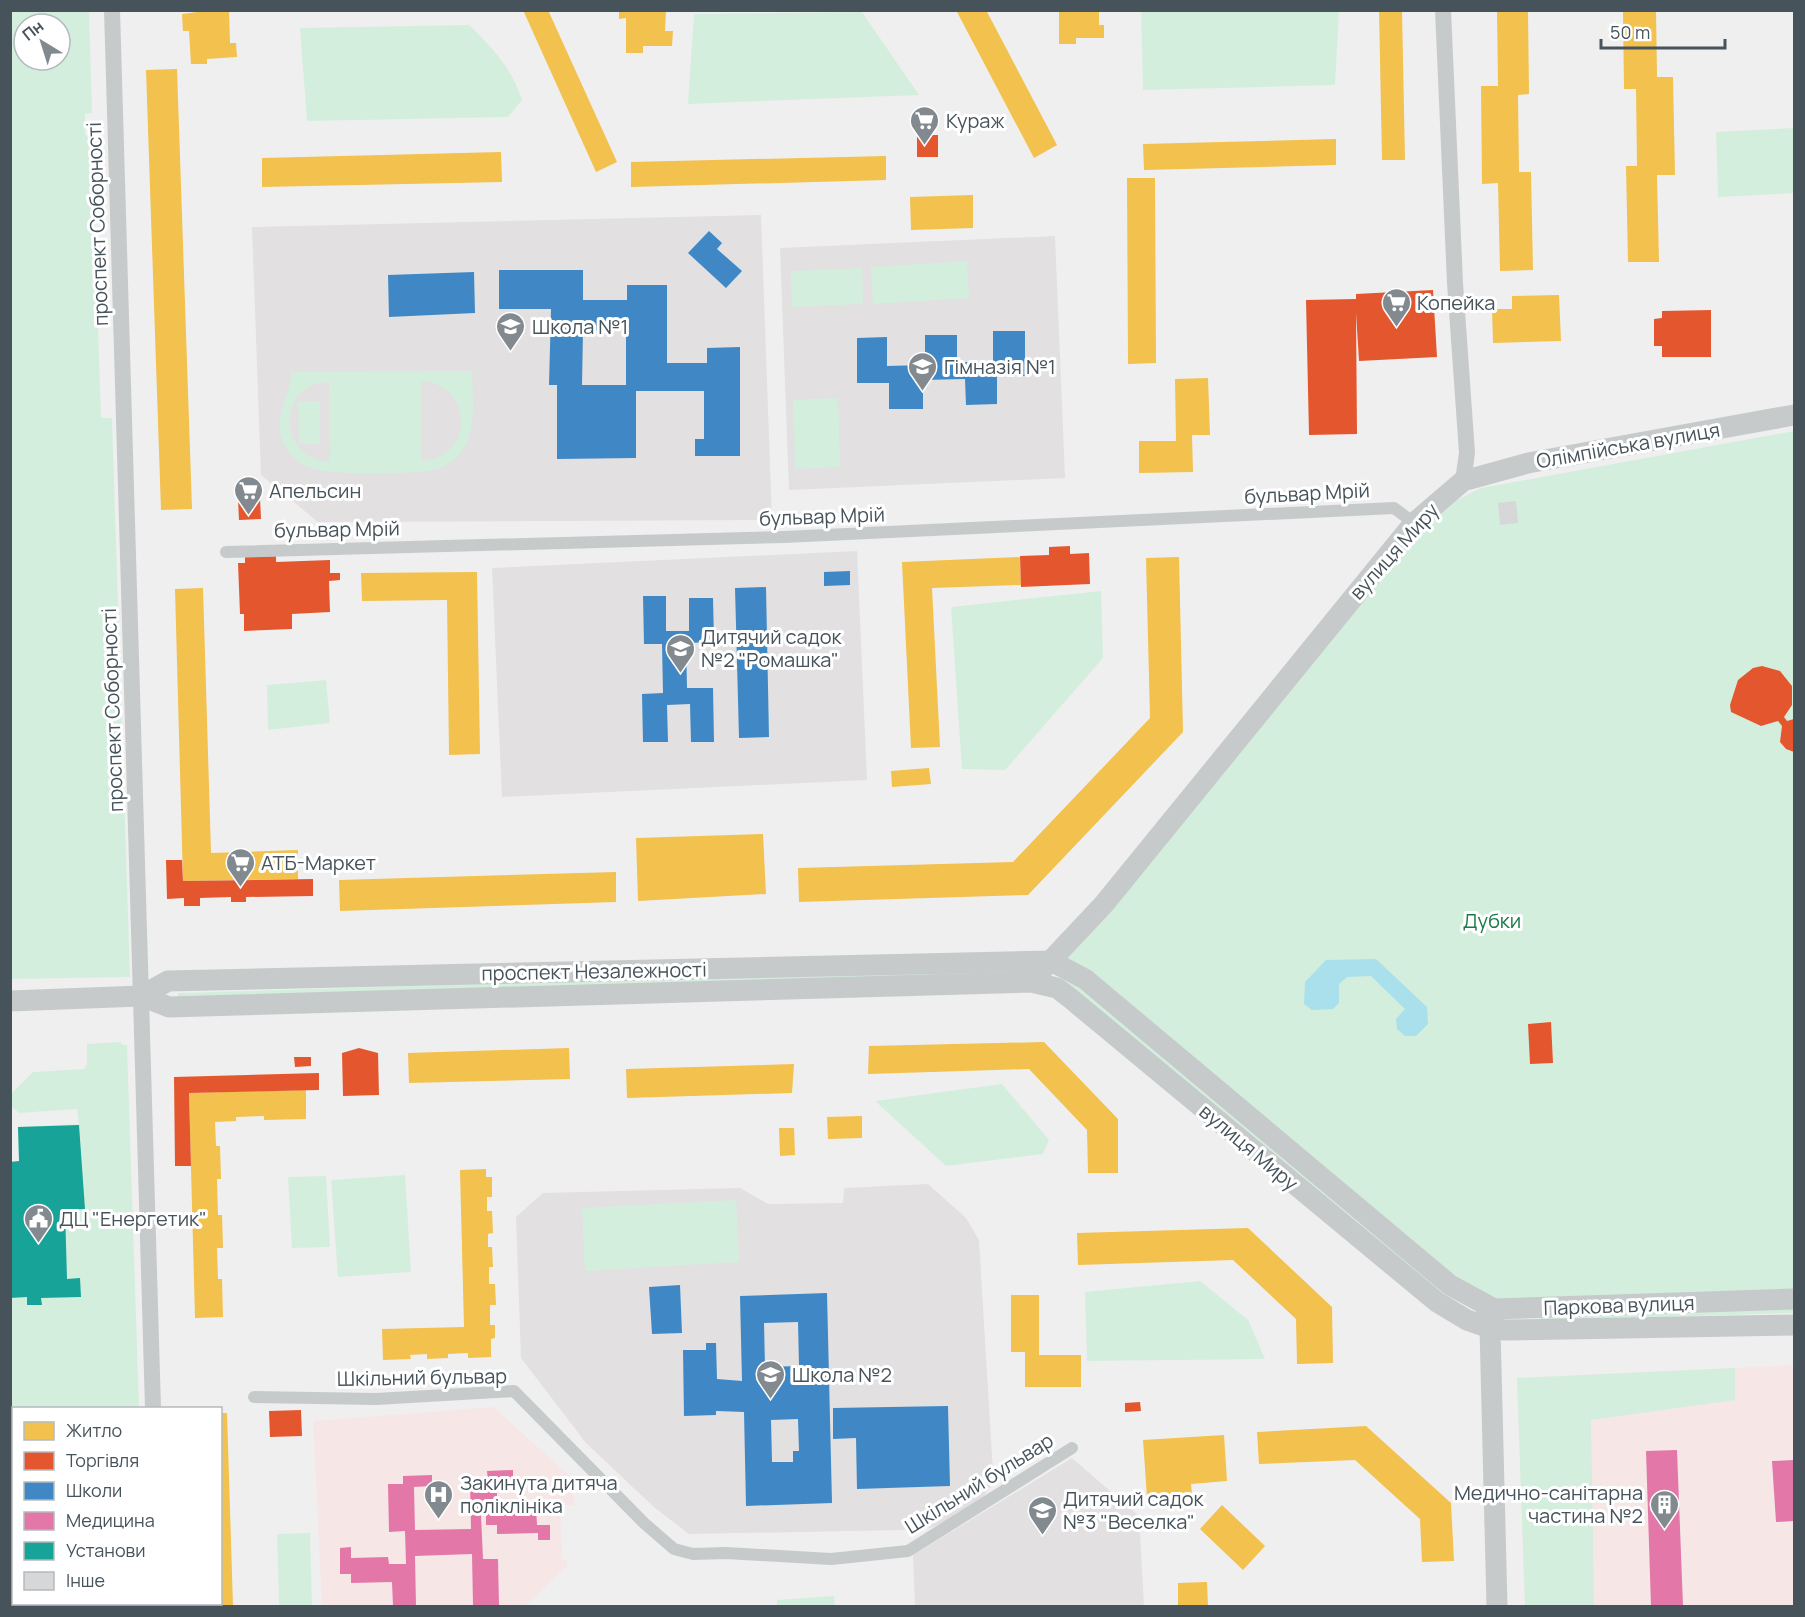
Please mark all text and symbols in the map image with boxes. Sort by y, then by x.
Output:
north arrow [12,12,72,72]
scale bar [1601,12,1726,50]
text: Пн [18,15,48,45]
text: 50 m [1610,20,1650,44]
supermarket icon: Кураж [909,104,941,146]
place label: Кураж [946,107,1004,134]
street label: проспект Соборності [80,122,114,326]
supermarket icon: Копейка [1380,286,1412,328]
place label: Копейка [1417,289,1495,316]
school or university icon: Школа №1 [495,310,527,352]
place label: Школа №1 [532,313,628,340]
school or university icon: Гімназія №1 [907,350,939,392]
place label: Гімназія №1 [944,353,1056,380]
street label: Олімпійська вулиця [1534,416,1722,474]
supermarket icon: Апельсин [232,474,264,516]
street label: бульвар Мрій [1244,476,1370,510]
place label: Апельсин [269,477,361,504]
street label: вулиця Миру [1343,497,1445,605]
street label: бульвар Мрій [759,500,885,532]
street label: бульвар Мрій [274,514,400,544]
street label: проспект Соборності [95,608,129,812]
place label: Дитячий садок №2 "Ромашка" [701,623,842,673]
school or university icon: Дитячий садок №2 "Ромашка" [664,632,696,674]
supermarket icon: АТБ-Маркет [224,846,256,888]
place label: АТБ-Маркет [261,849,376,876]
park label: Дубки [1463,907,1521,934]
street label: проспект Незалежності [481,956,707,986]
street label: вулиця Миру [1194,1098,1304,1197]
public building icon: ДЦ "Енергетик" [22,1202,54,1244]
place label: ДЦ "Енергетик" [59,1205,207,1232]
street label: Паркова вулиця [1543,1289,1695,1321]
school or university icon: Школа №2 [755,1358,787,1400]
place label: Школа №2 [792,1361,892,1388]
street label: Шкільний бульвар [337,1362,507,1392]
legend [12,1407,222,1605]
text: Житло [66,1418,122,1442]
street label: Шкільний бульвар [900,1426,1058,1540]
text: Торгівля [66,1448,139,1472]
place label: Закинута дитяча поліклініка [460,1469,618,1519]
text: Школи [66,1478,122,1502]
hospital icon: Закинута дитяча поліклініка [423,1478,455,1520]
place label: Медично-санітарна частина №2 [1454,1479,1643,1529]
place label: Дитячий садок №3 "Веселка" [1063,1485,1204,1535]
building icon: Медично-санітарна частина №2 [1648,1488,1680,1530]
school or university icon: Дитячий садок №3 "Веселка" [1026,1494,1058,1536]
text: Медицина [66,1508,155,1532]
text: Установи [66,1538,145,1562]
text: Інше [66,1568,105,1592]

